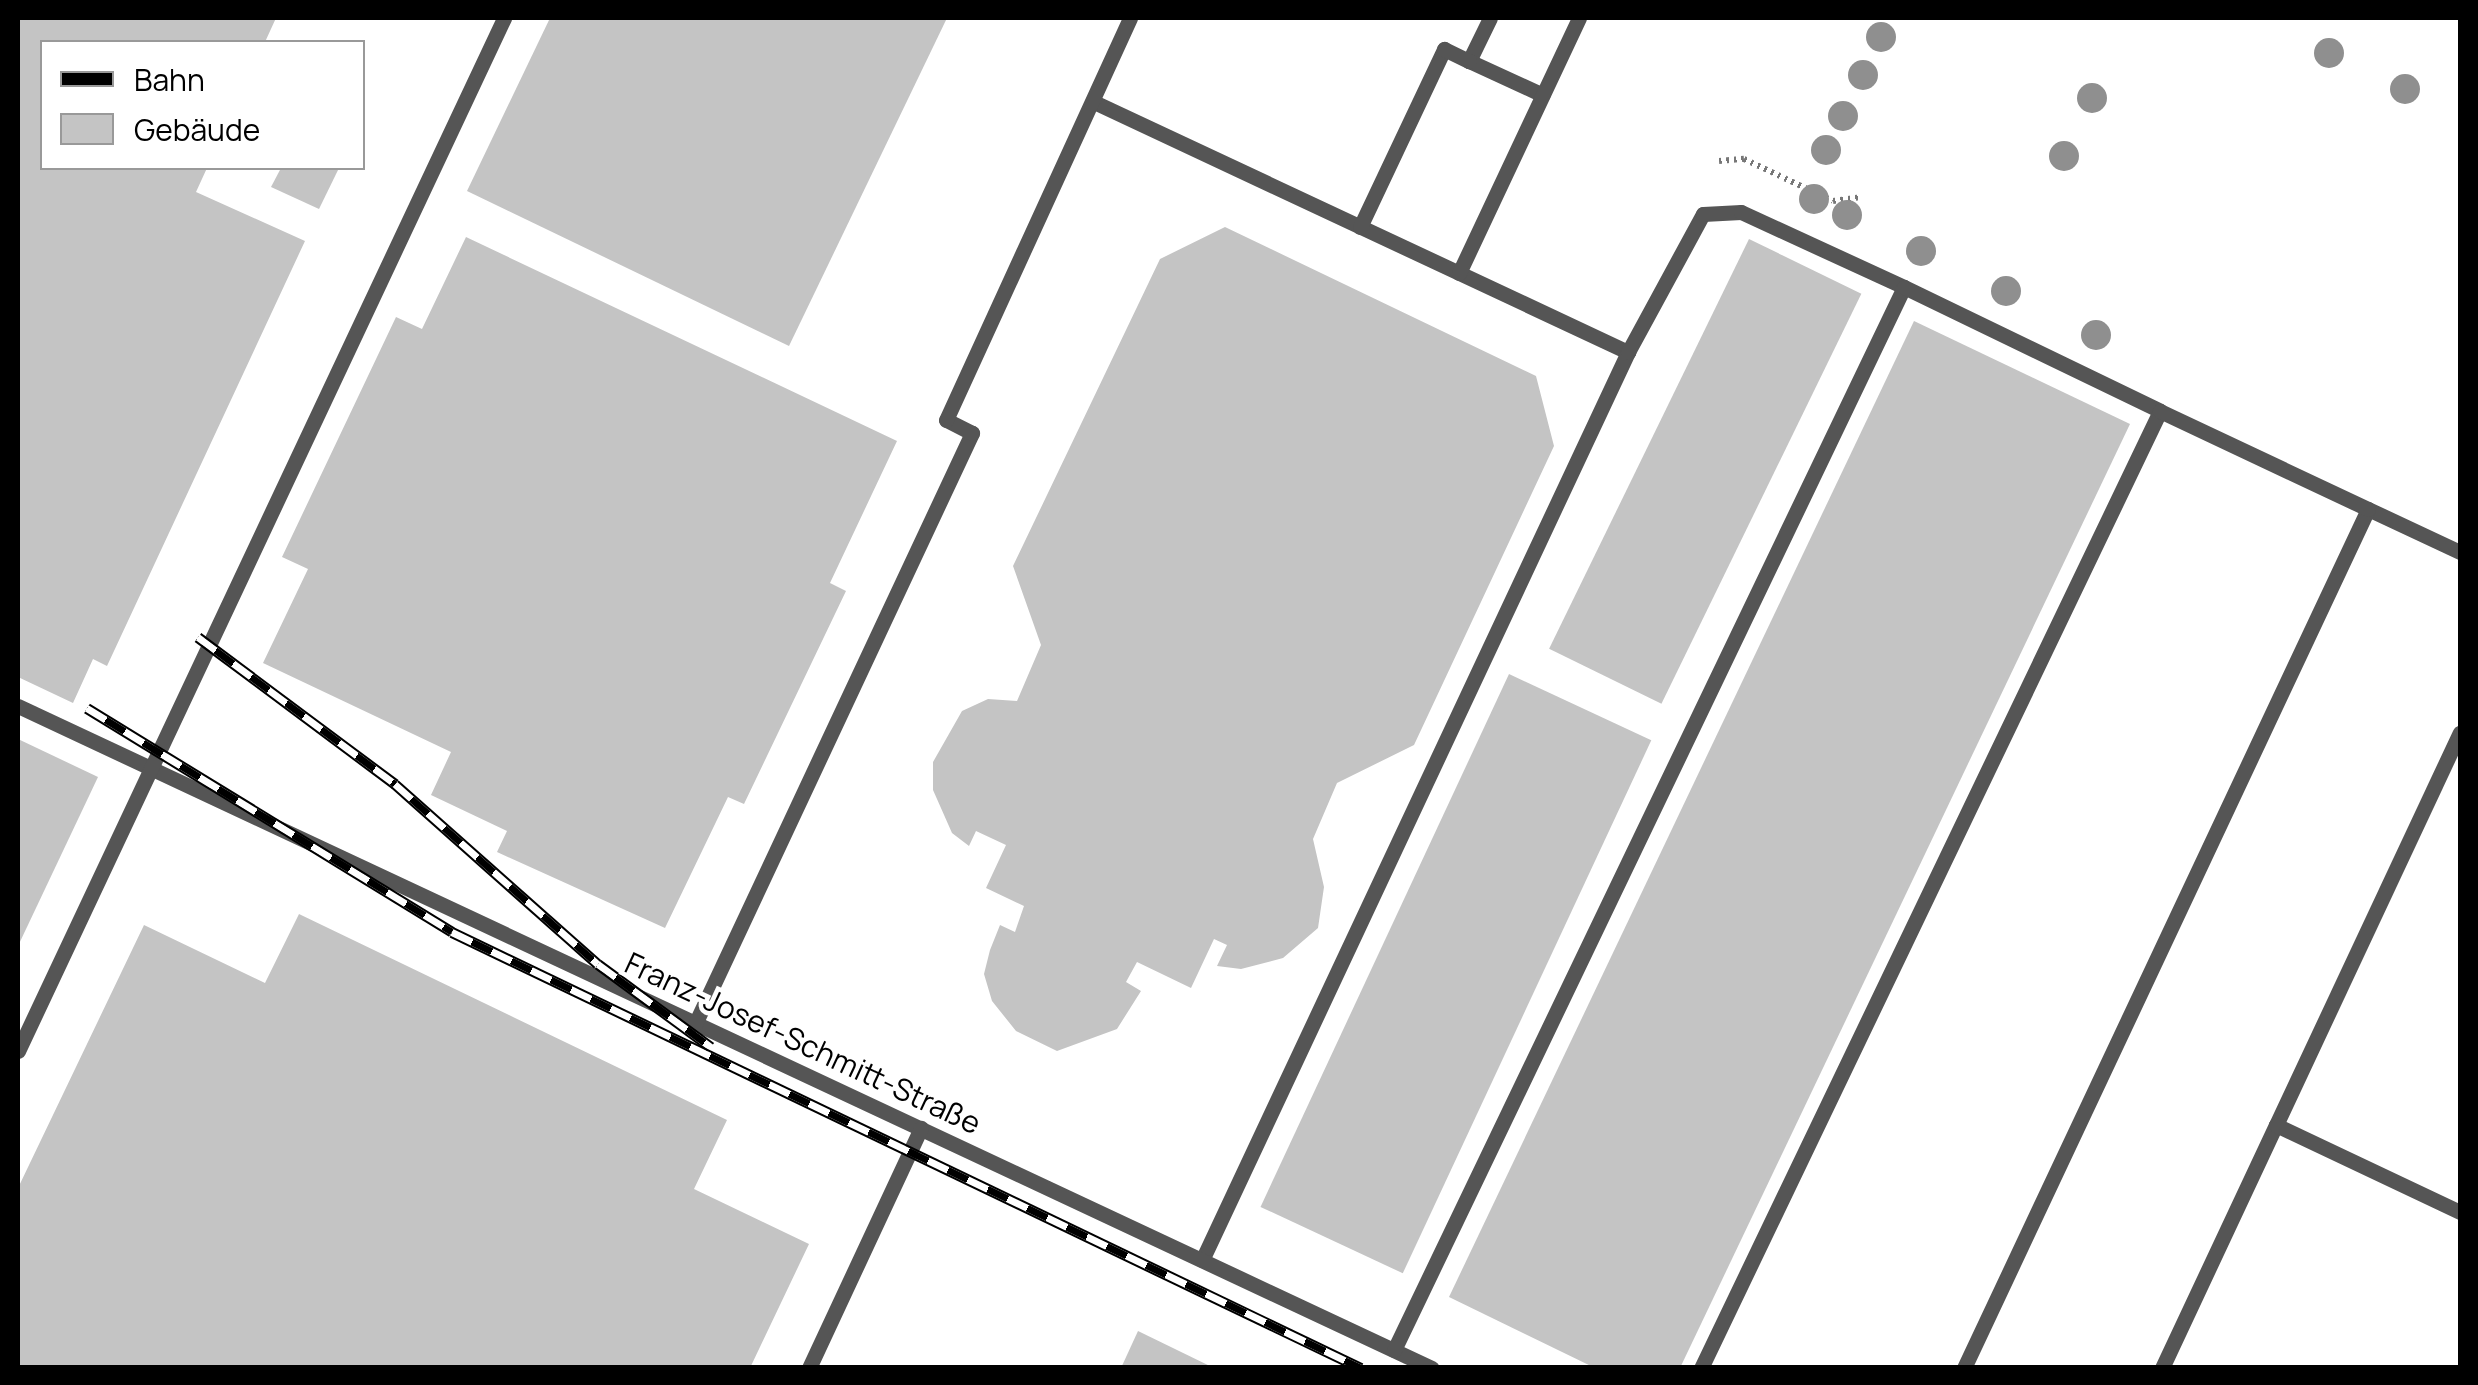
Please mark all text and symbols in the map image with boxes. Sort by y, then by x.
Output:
legend [40,40,365,170]
text: Bahn [134,59,205,100]
text: Gebäude [134,109,260,150]
street label: Franz-Josef-Schmitt-Straße [619,945,987,1141]

